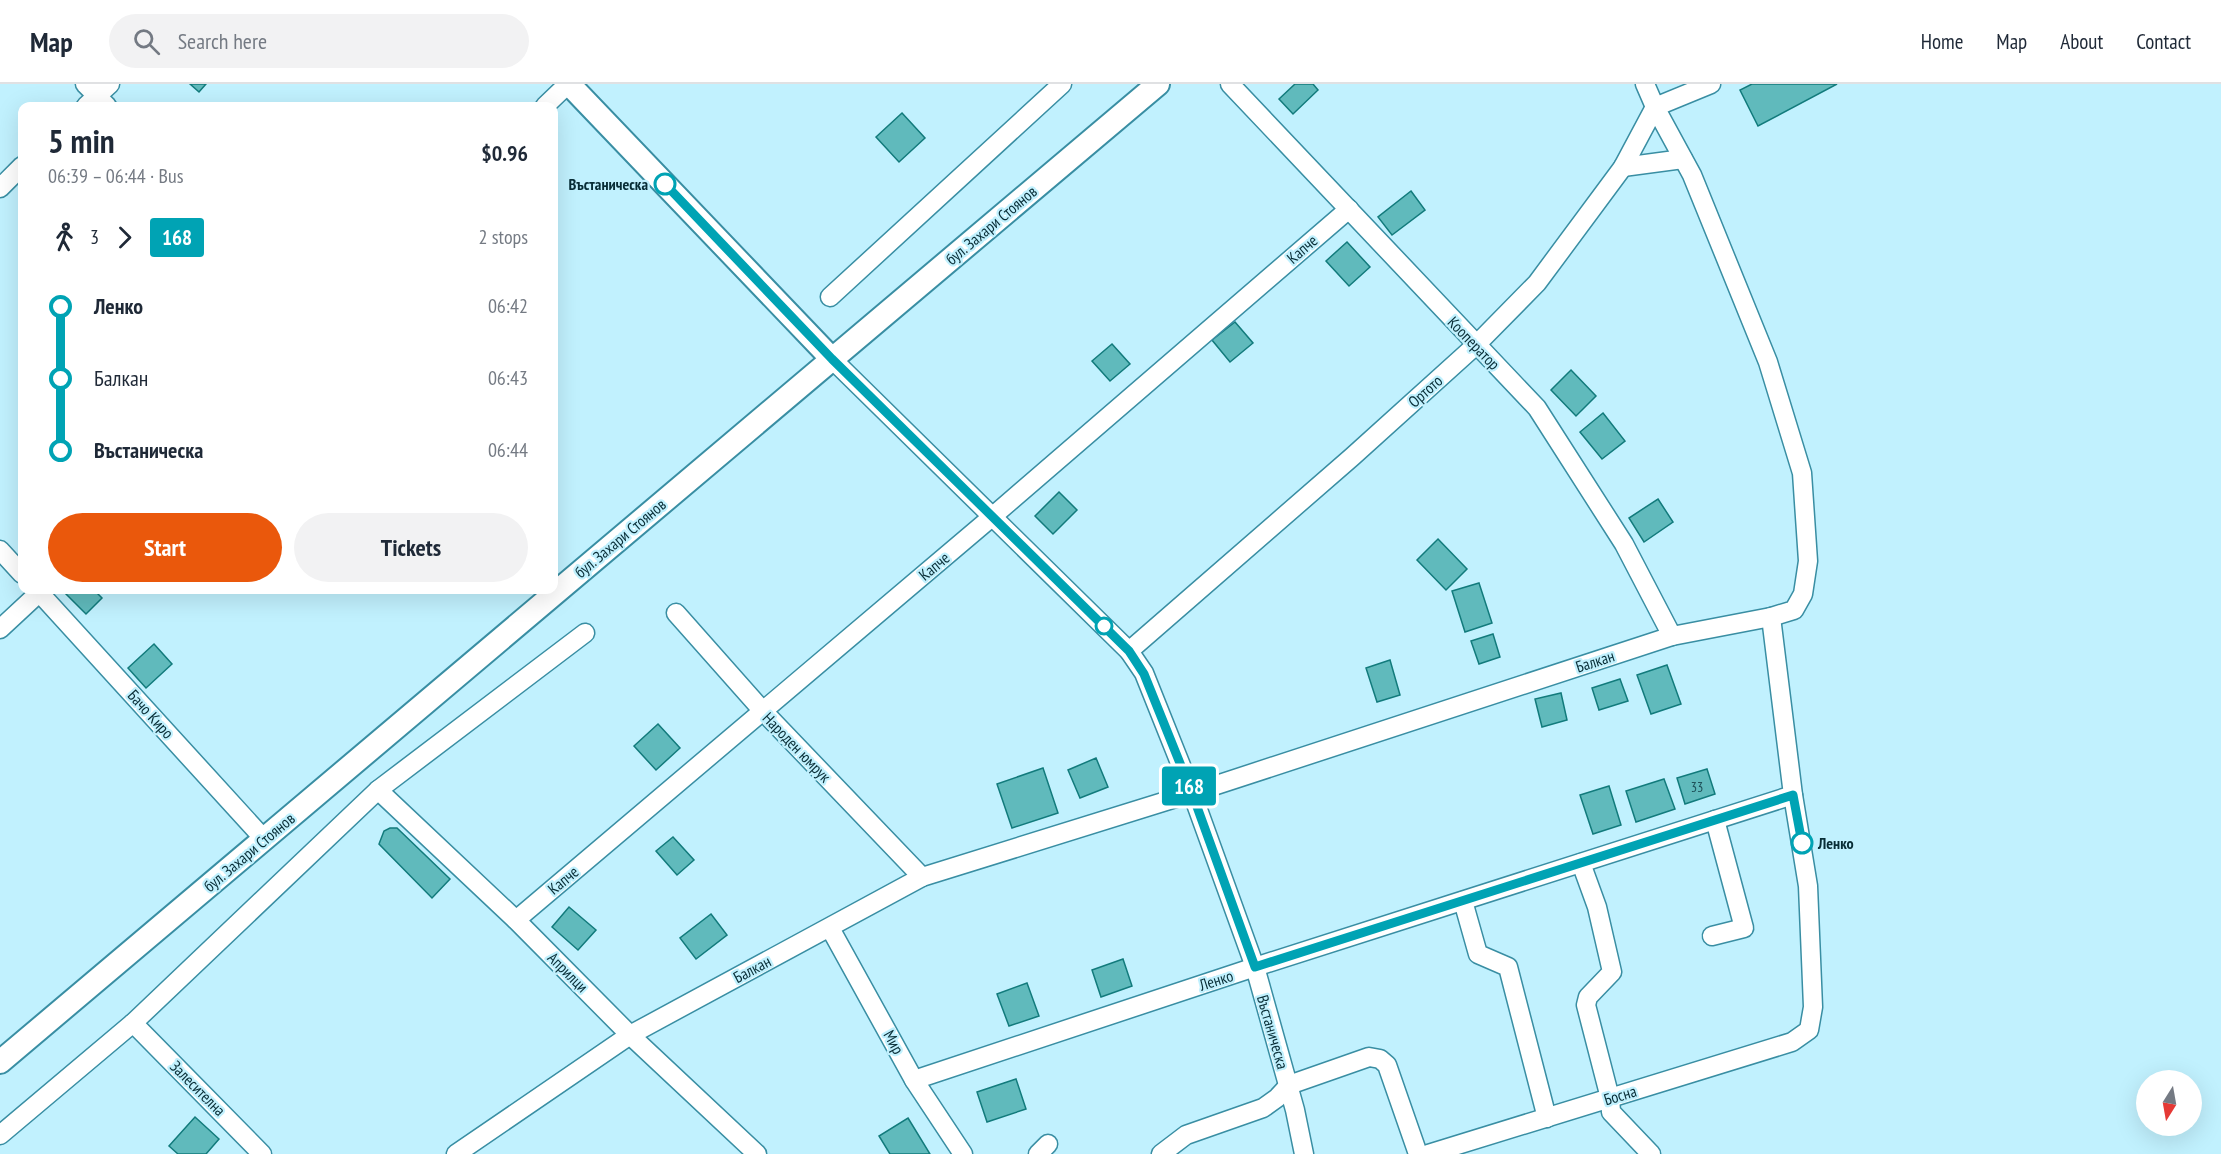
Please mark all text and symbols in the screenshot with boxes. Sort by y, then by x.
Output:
search box [109,14,529,68]
text: Map [30,23,73,60]
icon: search [130,25,163,58]
text: Search here [178,27,267,55]
text: Home [1921,28,1963,55]
text: Map [1996,28,2027,55]
text: About [2060,28,2103,55]
text: Contact [2136,28,2191,55]
text: 5 min [48,119,115,162]
text: $0.96 [481,139,528,167]
text: 06:39 – 06:44 · Bus [48,163,183,189]
marker: Въстаническа [654,173,676,195]
place label: Въстаническа [569,174,648,194]
street label: бул. Захари Стоянов [941,181,1041,269]
icon: walk [48,221,81,254]
icon: forward [108,221,141,254]
text: 3 [90,224,99,250]
text: 168 [162,224,192,251]
text: 2 stops [479,224,528,250]
street label: Капче [1283,230,1321,268]
text: Ленко [94,292,143,320]
text: 06:42 [488,293,528,319]
street label: Кооператор [1444,312,1504,374]
text: Балкан [94,364,148,392]
text: 06:43 [488,365,528,391]
street label: Ортото [1404,370,1446,411]
text: Въстаническа [94,436,203,464]
text: 06:44 [488,437,528,463]
street label: бул. Захари Стоянов [570,494,670,582]
button: Start [48,513,282,582]
button: Tickets [294,513,528,582]
street label: Капче [915,547,953,585]
unlabelled marker [1095,617,1113,635]
street label: Балкан [1573,645,1617,677]
street label: Бачо Киро [124,685,178,743]
street label: Народен юмрук [759,708,836,787]
line badge: 168 [1154,766,1224,806]
text: 168 [1174,773,1204,800]
house number: 33 [1691,778,1703,796]
street label: бул. Захари Стоянов [199,808,299,896]
marker: Ленко [1791,832,1813,854]
place label: Ленко [1817,833,1854,853]
street label: Капче [544,861,582,899]
street label: Априлци [544,948,592,996]
street label: Балкан [730,951,774,987]
street label: Ленко [1196,965,1236,995]
street label: Въстаническа [1253,993,1293,1071]
street label: Мир [879,1027,909,1057]
street label: Залесителна [166,1056,230,1120]
north arrow [2136,1070,2202,1136]
map controls [2136,1070,2202,1136]
street label: Босна [1601,1081,1639,1109]

